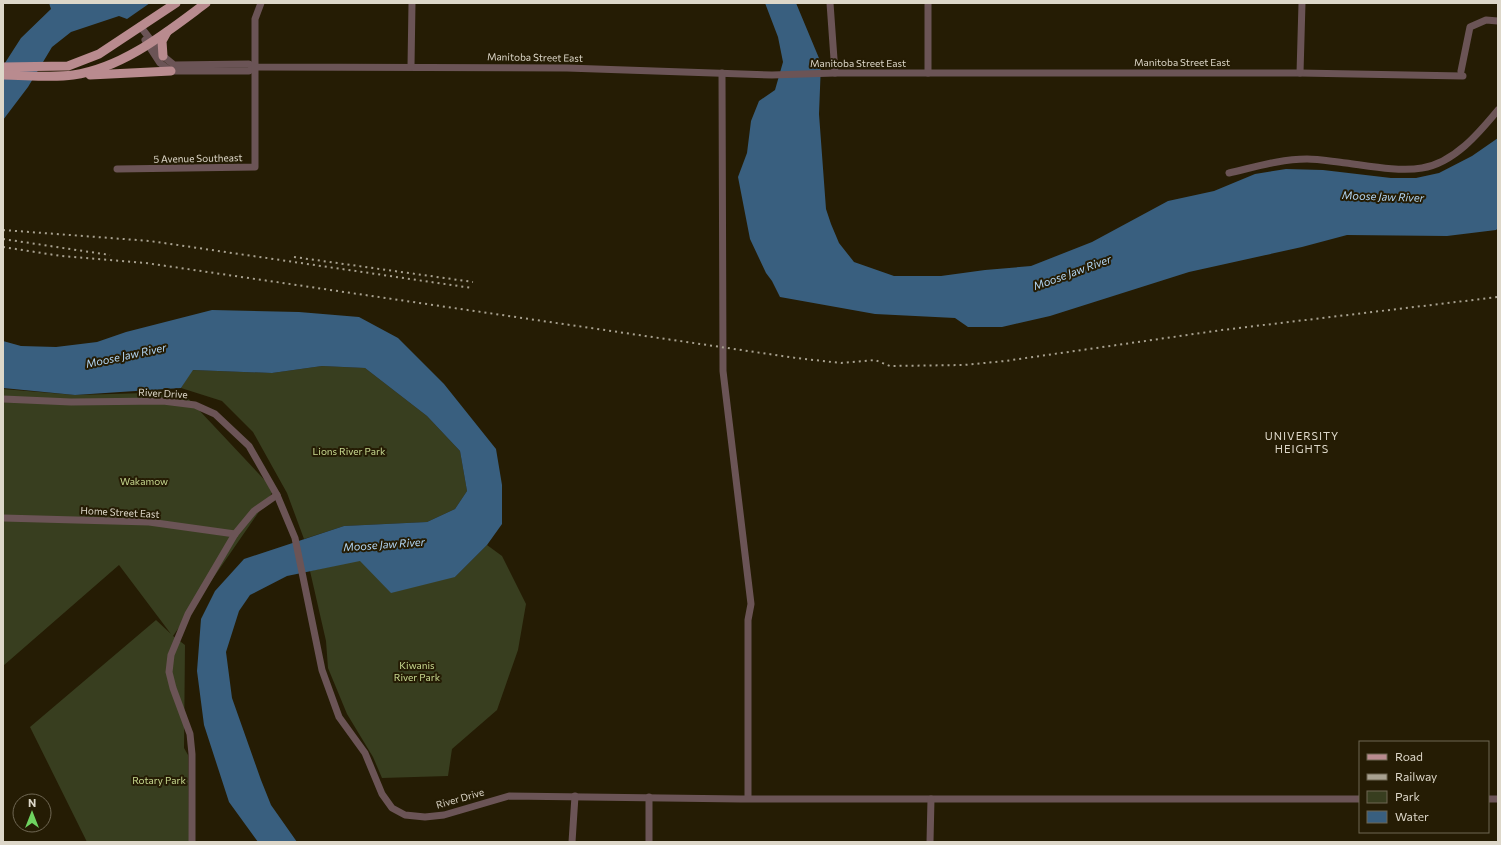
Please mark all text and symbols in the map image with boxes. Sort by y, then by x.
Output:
street label: Manitoba Street East [487,50,583,64]
street label: Manitoba Street East [1134,56,1230,68]
street label: Manitoba Street East [810,57,906,69]
street label: 5 Avenue Southeast [153,151,243,165]
water label: Moose Jaw River [1342,188,1425,205]
water label: Moose Jaw River [1031,252,1114,293]
water label: Moose Jaw River [85,340,168,371]
street label: River Drive [138,386,188,400]
district label: UNIVERSITY HEIGHTS [1265,429,1339,455]
park label: Lions River Park [313,445,386,457]
park label: Wakamow [120,475,168,487]
street label: Home Street East [80,504,160,520]
water label: Moose Jaw River [343,535,426,554]
park label: Kiwanis River Park [394,659,441,683]
legend [1359,741,1489,833]
text: Road [1395,749,1423,763]
text: Railway [1395,769,1437,783]
park label: Rotary Park [132,774,186,786]
street label: River Drive [435,785,485,811]
text: Park [1395,789,1421,803]
north arrow [12,793,52,833]
text: N [28,796,36,809]
text: Water [1395,809,1429,823]

